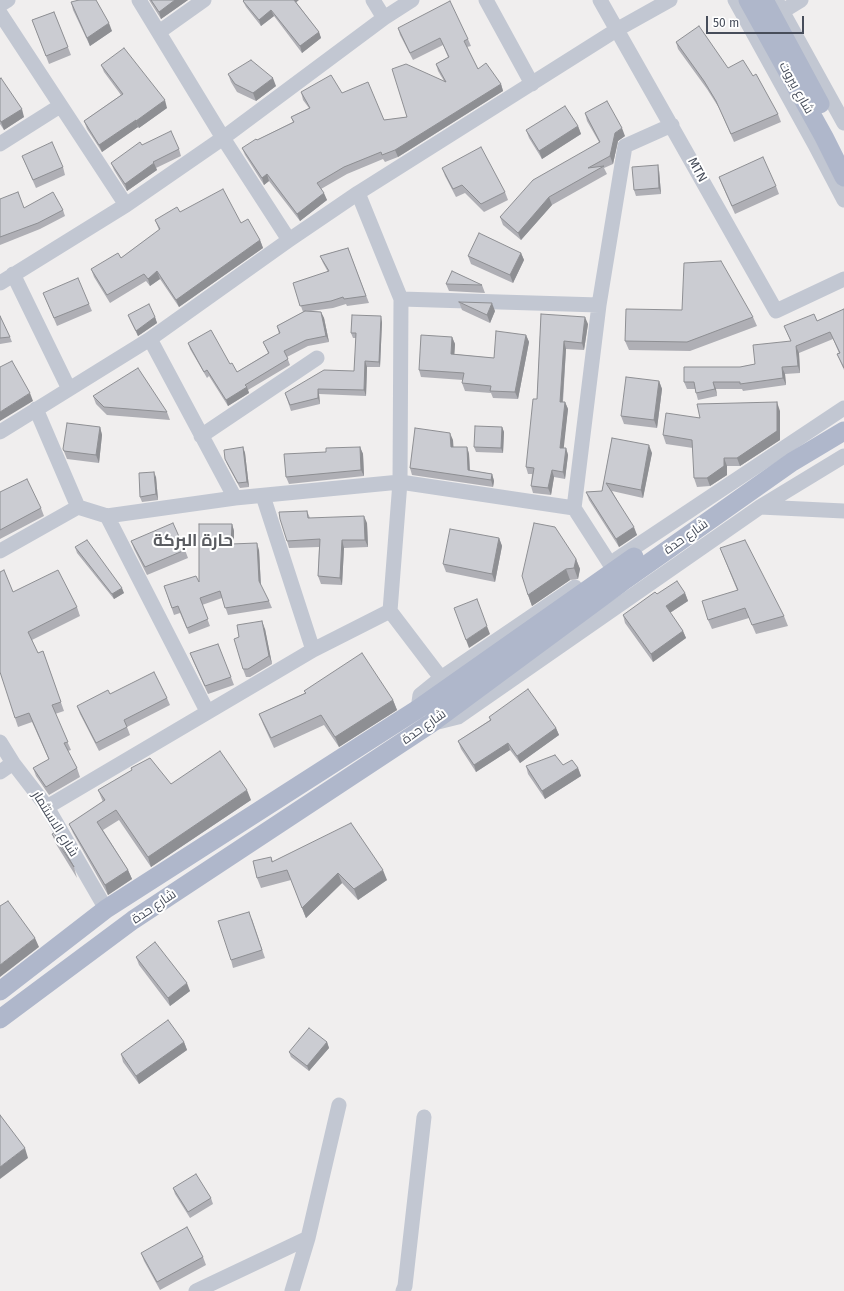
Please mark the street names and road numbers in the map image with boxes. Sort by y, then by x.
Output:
street label: شارع بيروت [775,59,817,117]
street label: MTN [684,155,710,185]
street label: شارع حدة [661,516,711,558]
street label: شارع حدة [399,706,449,748]
street label: شارع الاستثمار [29,788,81,860]
street label: شارع حدة [129,886,179,928]

